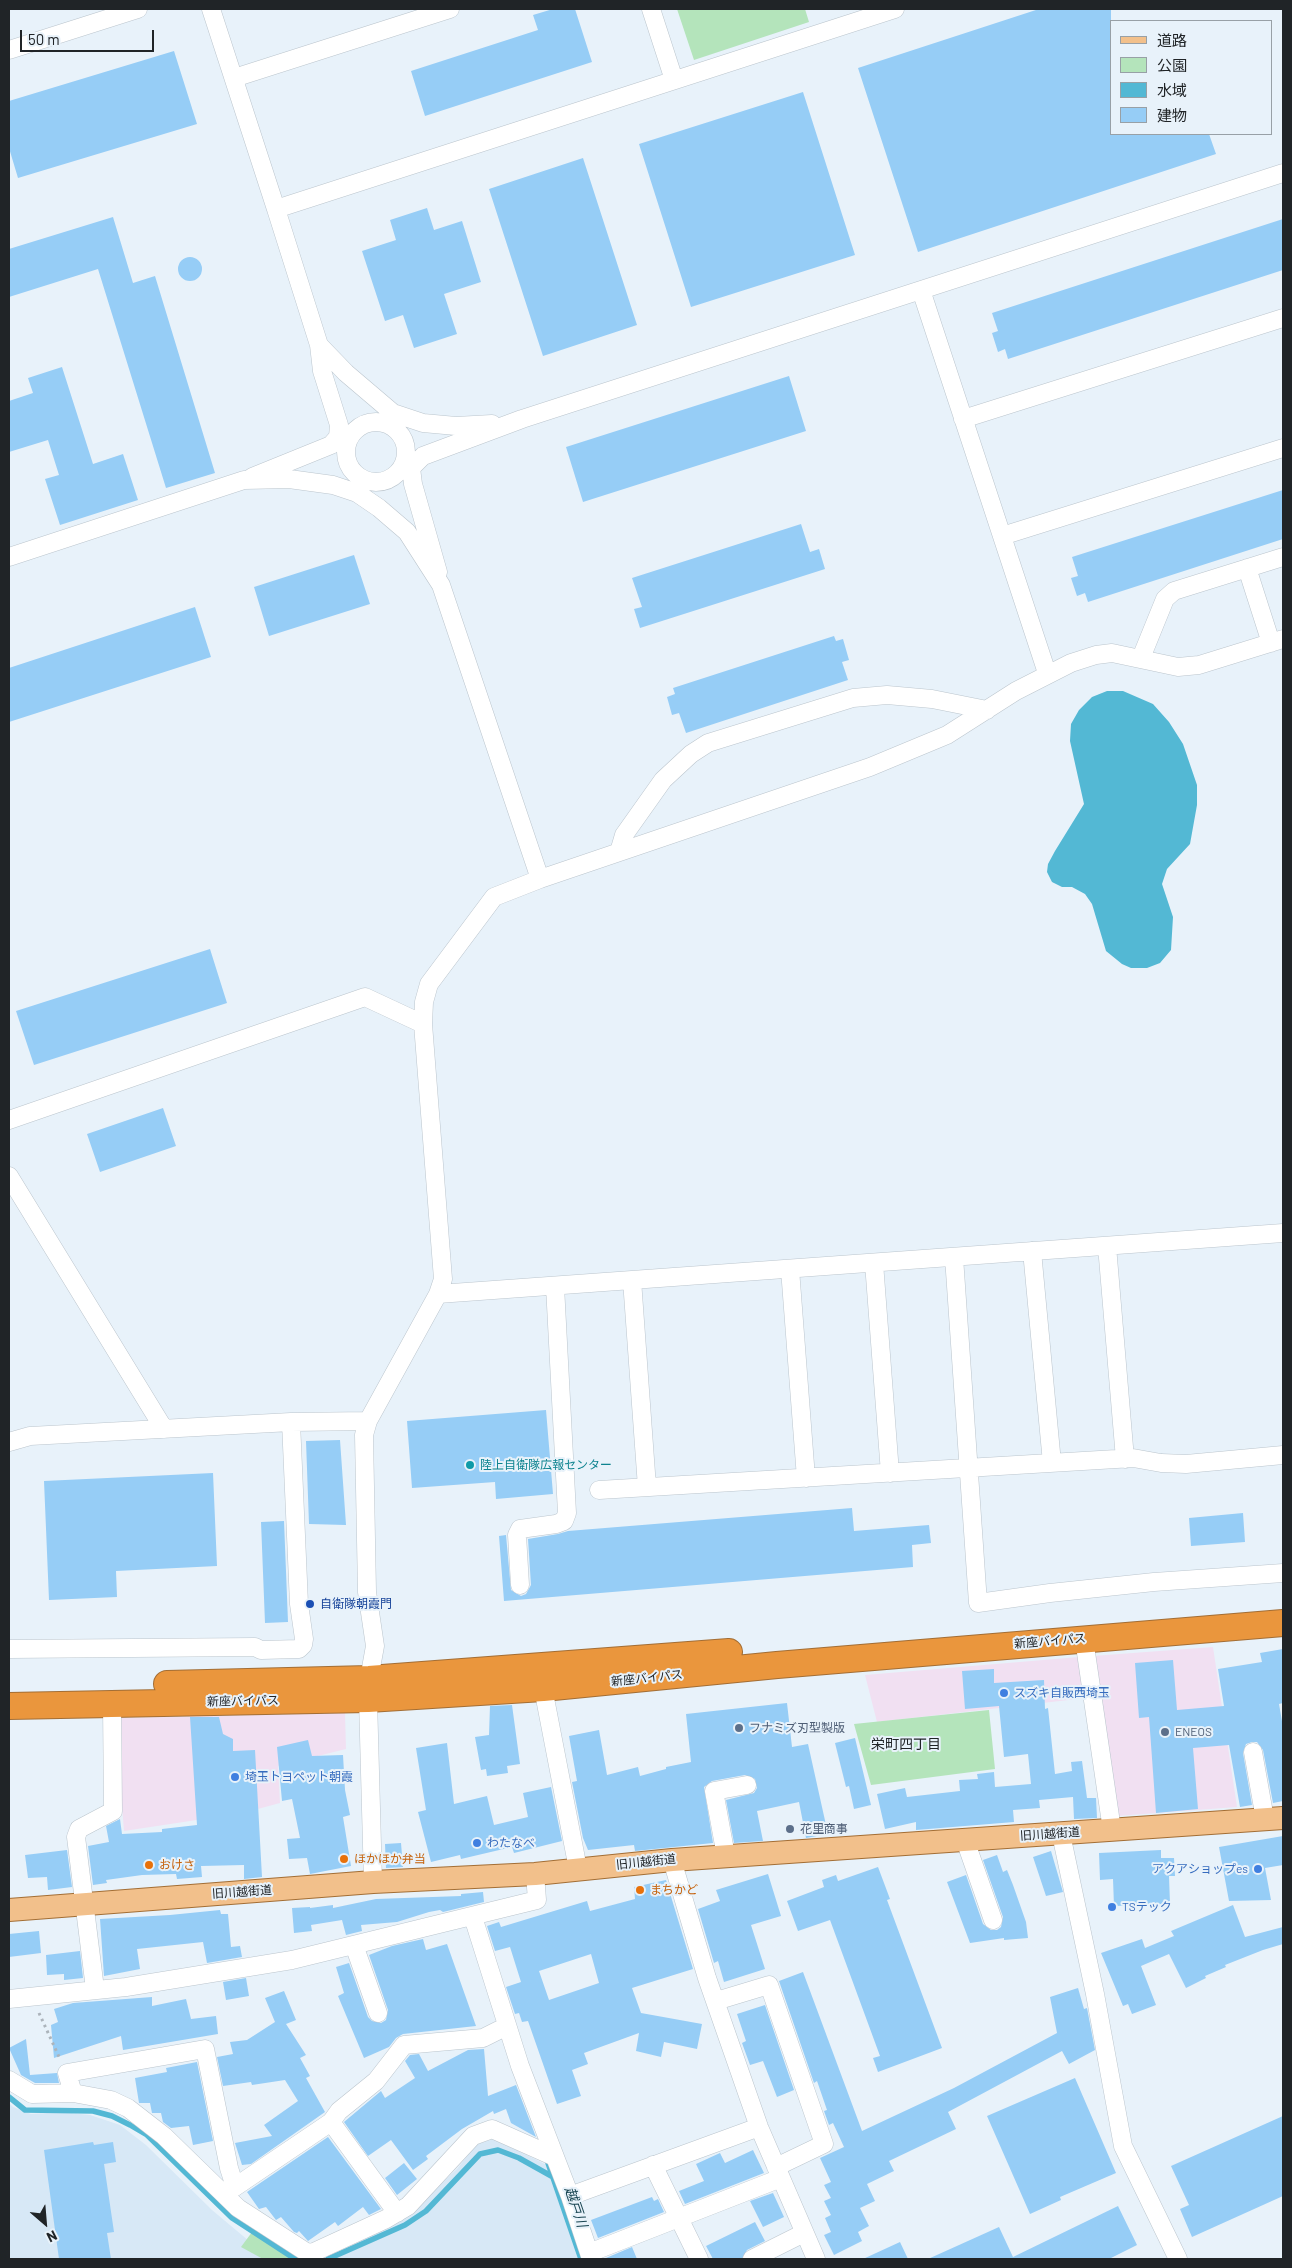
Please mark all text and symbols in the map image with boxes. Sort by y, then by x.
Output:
scale bar [22,20,156,52]
legend [1110,20,1272,135]
text: 50 m [28,30,60,48]
text: 道路 [1157,31,1187,49]
text: 公園 [1157,56,1187,74]
text: 水域 [1157,81,1187,99]
text: 建物 [1157,106,1187,124]
place label: 陸上自衛隊広報センター [480,1458,612,1472]
marker: 陸上自衛隊広報センター [464,1459,476,1471]
place label: 自衛隊朝霞門 [320,1597,392,1611]
marker: 自衛隊朝霞門 [304,1598,316,1610]
street label: 新座バイパス [1014,1631,1086,1651]
street label: 新座バイパス [610,1667,684,1689]
place label: スズキ自販西埼玉 [1014,1686,1110,1700]
marker: スズキ自販西埼玉 [998,1687,1010,1699]
street label: 新座バイパス [207,1693,279,1709]
place label: フナミズ刃型製版 [749,1721,845,1735]
marker: フナミズ刃型製版 [733,1722,745,1734]
place label: ENEOS [1175,1725,1212,1739]
marker: ENEOS [1159,1726,1171,1738]
district label: 栄町四丁目 [871,1736,941,1752]
place label: 埼玉トヨペット朝霞 [245,1770,353,1784]
marker: 埼玉トヨペット朝霞 [229,1771,241,1783]
place label: 花里商事 [800,1822,848,1836]
marker: 花里商事 [784,1823,796,1835]
street label: 旧川越街道 [1020,1825,1080,1843]
place label: わたなべ [487,1836,535,1850]
marker: わたなべ [471,1837,483,1849]
place label: ほかほか弁当 [354,1852,426,1866]
street label: 旧川越街道 [615,1852,677,1872]
marker: ほかほか弁当 [338,1853,350,1865]
place label: おけさ [159,1858,195,1872]
marker: おけさ [143,1859,155,1871]
place label: アクアショップes [1152,1862,1248,1876]
marker: アクアショップes [1252,1863,1264,1875]
street label: 旧川越街道 [212,1883,272,1901]
place label: まちかど [650,1883,698,1897]
marker: まちかど [634,1884,646,1896]
place label: TSテック [1122,1900,1172,1914]
marker: TSテック [1106,1901,1118,1913]
water label: 越戸川 [561,2184,591,2230]
north arrow [20,2198,70,2248]
text: N [44,2227,60,2246]

